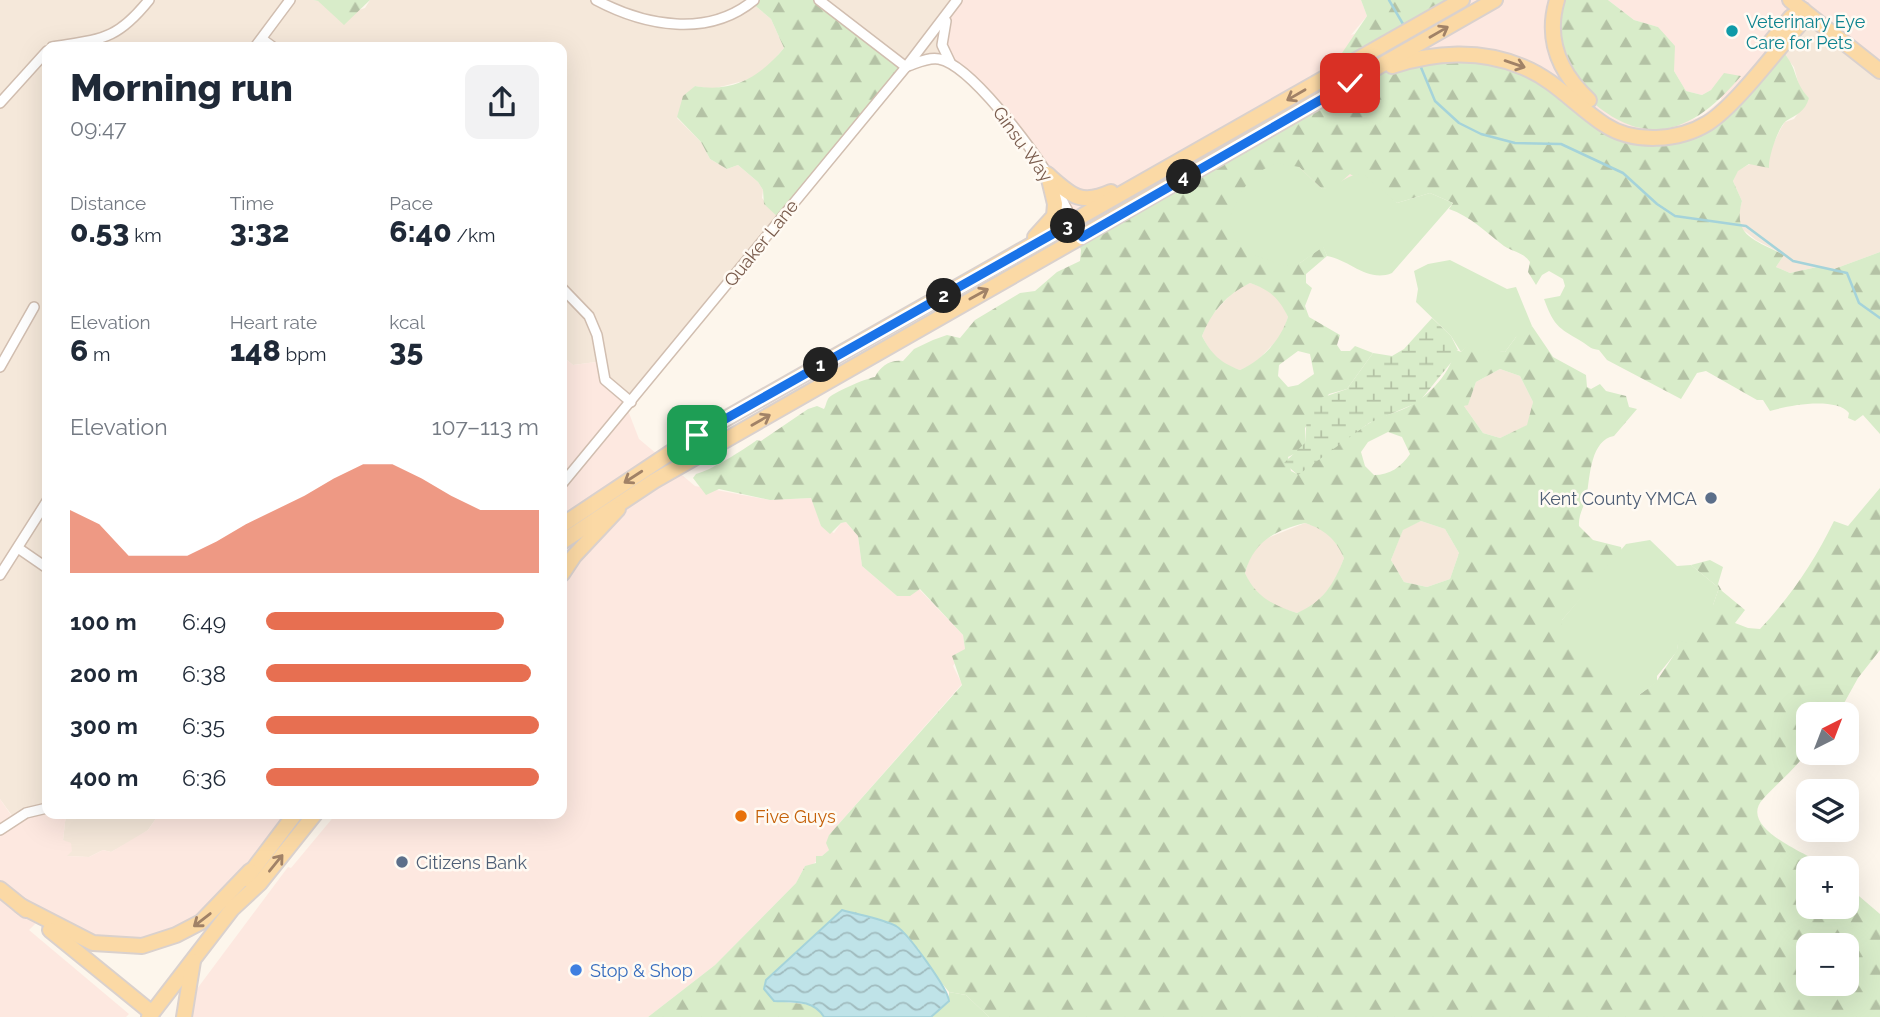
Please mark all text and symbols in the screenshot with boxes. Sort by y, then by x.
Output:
place label: Veterinary Eye Care for Pets [1746,11,1866,53]
marker: Veterinary Eye Care for Pets [1724,23,1740,39]
one-way arrow [1428,25,1448,39]
pin [1320,53,1380,113]
one-way arrow [1503,59,1525,72]
icon: check [1331,64,1369,102]
text: Morning run [70,65,293,110]
button: share [465,65,539,139]
one-way arrow [1287,88,1307,102]
street label: Ginsu Way [989,102,1057,186]
text: 09:47 [70,114,127,141]
pin: 4 [1166,160,1202,194]
text: 4 [1178,165,1189,187]
text: Distance [70,192,146,214]
text: Time [230,192,274,214]
text: Pace [389,192,433,214]
street label: Quaker Lane [720,195,803,291]
pin: 3 [1050,208,1086,244]
text: 0.53 [70,214,129,249]
text: 3:32 [230,214,289,249]
text: 6:40 [389,214,452,249]
text: 3 [1062,214,1073,236]
text: km [129,224,162,246]
text: /km [452,224,495,246]
pin: 2 [926,278,962,314]
text: 2 [938,284,949,306]
one-way arrow [969,287,989,301]
text: Elevation [70,311,151,333]
text: Heart rate [230,311,317,333]
text: kcal [389,311,425,333]
text: 6 [70,333,88,368]
text: 148 [230,333,281,368]
text: 35 [389,333,423,368]
text: m [88,343,111,365]
text: bpm [281,343,327,365]
pin: 1 [804,348,838,382]
text: 1 [816,353,825,375]
pin [667,405,727,465]
text: Elevation [70,413,168,440]
text: 107–113 m [432,413,539,440]
one-way arrow [751,413,771,427]
icon: arrive [678,416,716,454]
one-way arrow [624,470,644,484]
place label: Kent County YMCA [1539,488,1697,509]
marker: Kent County YMCA [1703,490,1719,506]
text: 100 m [70,608,137,635]
text: 6:49 [182,608,226,635]
text: 200 m [70,660,138,687]
text: 6:38 [182,660,226,687]
north arrow [1796,702,1858,765]
map controls [1796,702,1859,996]
text: 300 m [70,712,138,739]
text: 6:35 [182,712,225,739]
text: 400 m [70,764,138,791]
text: 6:36 [182,764,226,791]
button: layers [1796,779,1859,842]
place label: Five Guys [755,806,836,827]
marker: Five Guys [733,808,749,824]
place label: Citizens Bank [416,852,528,873]
one-way arrow [268,854,283,873]
marker: Citizens Bank [394,854,410,870]
button: + [1796,856,1859,919]
one-way arrow [194,912,212,927]
button: − [1796,933,1859,996]
place label: Stop & Shop [590,960,693,981]
marker: Stop & Shop [568,962,584,978]

